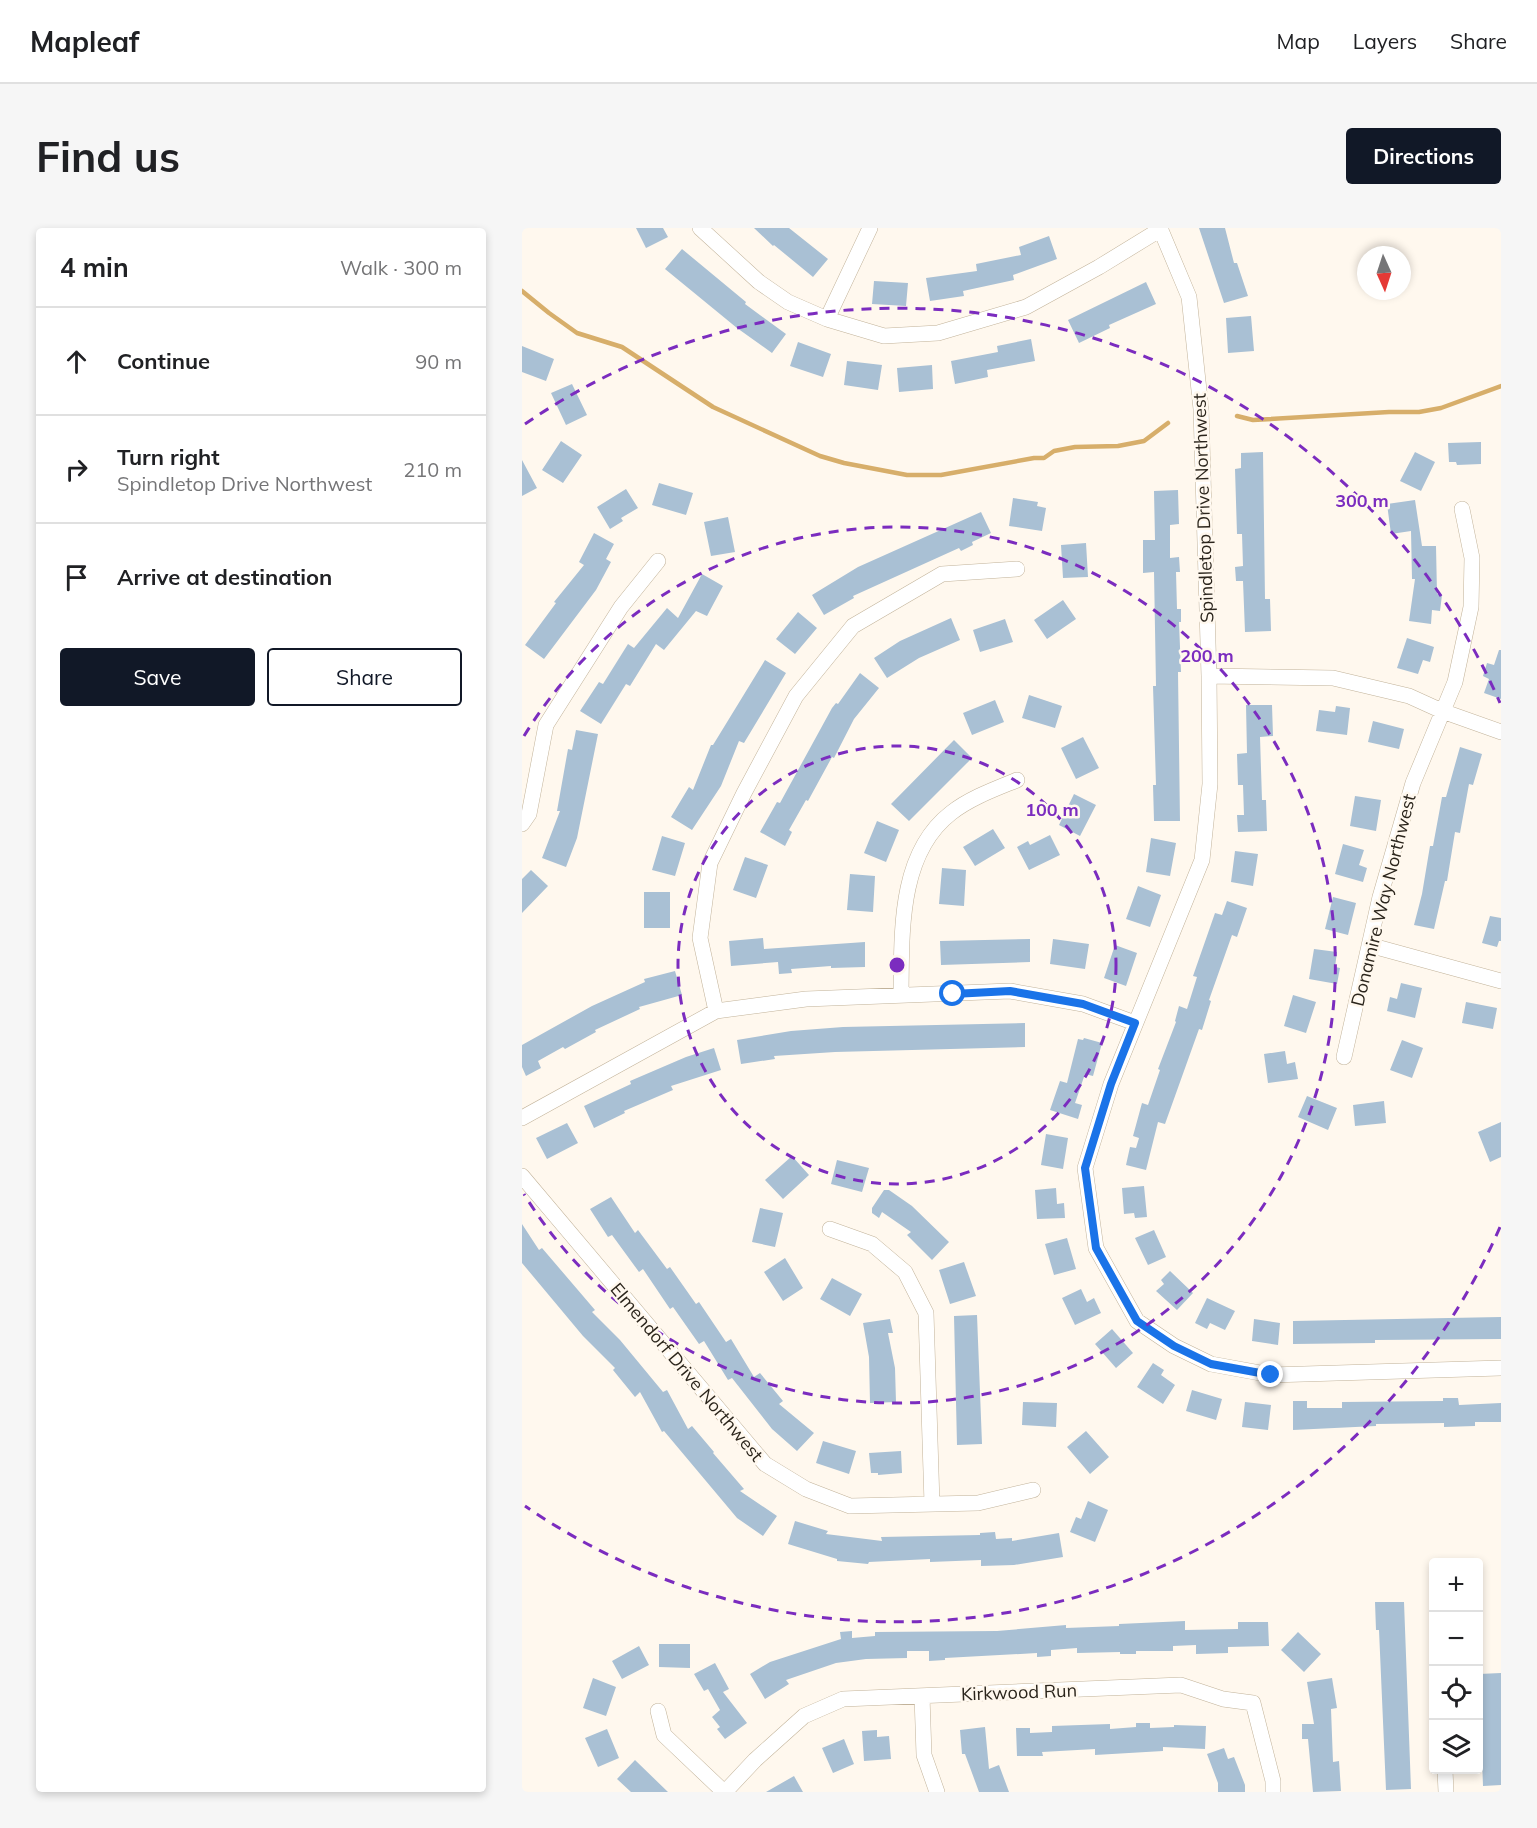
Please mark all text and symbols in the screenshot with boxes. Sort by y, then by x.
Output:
text: Mapleaf [30,24,139,59]
text: Map [1277,28,1320,54]
text: Layers [1353,28,1417,54]
text: Share [1450,28,1507,54]
button: Directions [1346,128,1501,184]
text: Find us [36,130,180,183]
north arrow [1357,246,1411,300]
text: 4 min [60,251,129,284]
text: Walk · 300 m [340,255,462,280]
icon: ahead [60,345,93,378]
text: Continue [117,347,210,375]
text: 90 m [415,349,462,374]
street label: Spindletop Drive Northwest [1187,393,1219,623]
text: Turn right [117,443,220,471]
icon: right [60,453,93,486]
text: 210 m [403,457,462,482]
text: Spindletop Drive Northwest [117,471,372,496]
text: 300 m [1335,489,1389,512]
icon: arrive [60,561,93,594]
text: Arrive at destination [117,563,332,591]
text: 200 m [1180,644,1234,667]
button: Save [60,648,255,706]
button: Share [267,648,462,706]
street label: Donamire Way Northwest [1345,791,1421,1009]
text: 100 m [1025,798,1079,821]
centre of rings [887,955,907,975]
route start [939,980,965,1006]
street label: Elmendorf Drive Northwest [606,1278,768,1466]
route end [1257,1361,1283,1387]
map controls [1429,1558,1483,1774]
button: + [1429,1558,1483,1612]
button: − [1429,1612,1483,1666]
button: locate [1429,1666,1483,1720]
street label: Kirkwood Run [961,1678,1077,1706]
button: layers [1429,1720,1483,1774]

